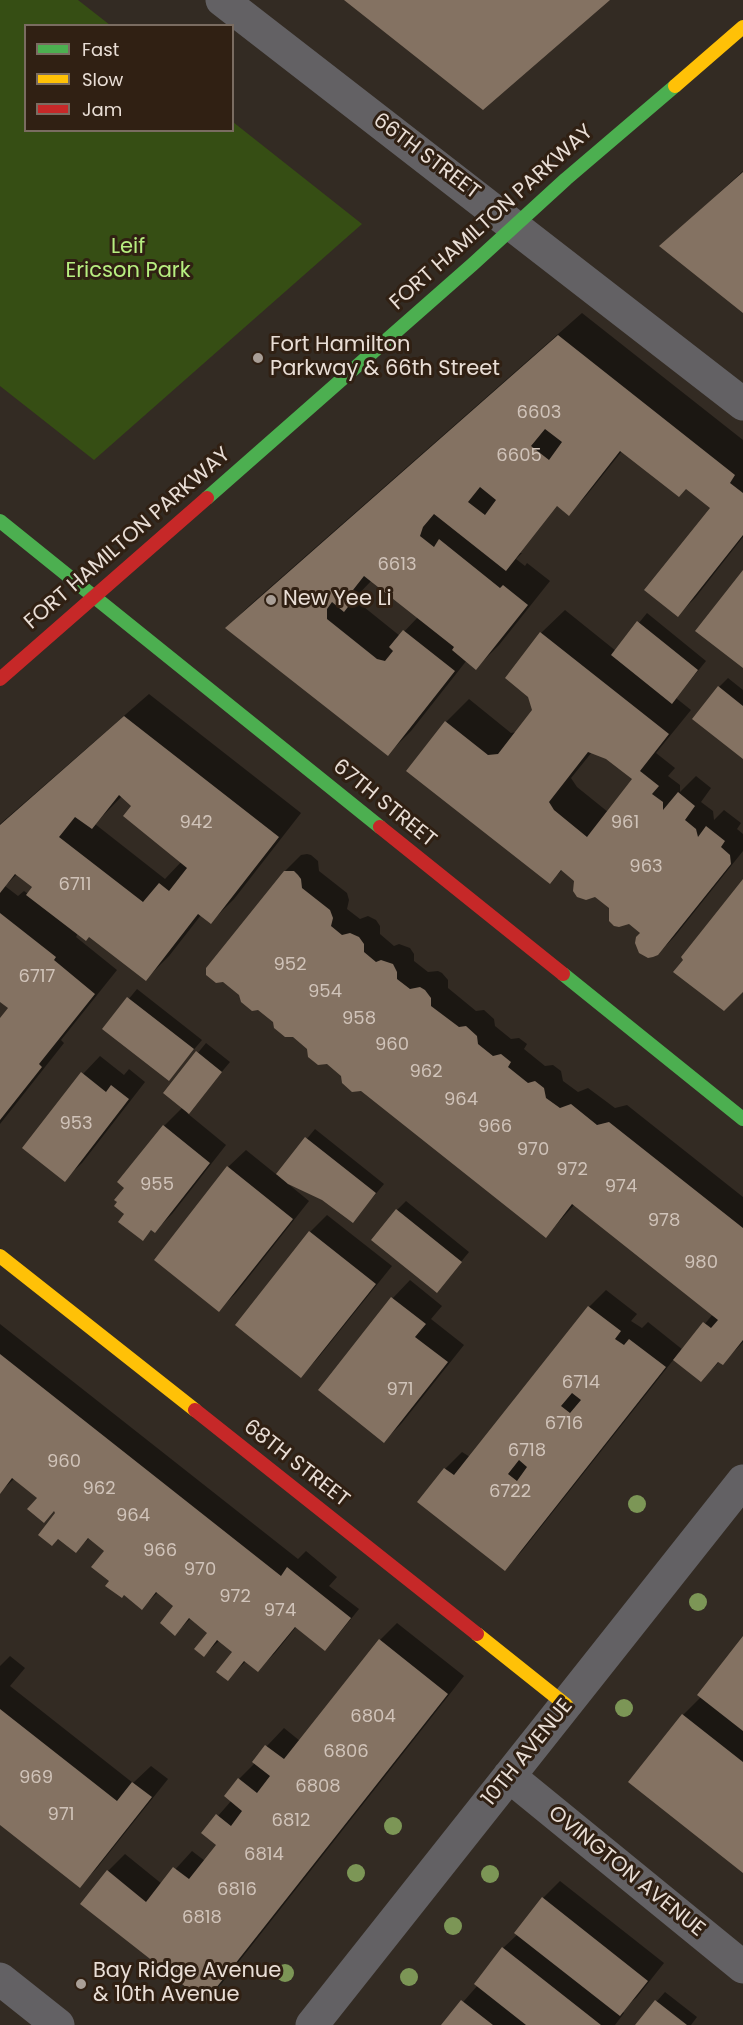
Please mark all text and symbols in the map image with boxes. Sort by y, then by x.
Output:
legend [24,24,234,132]
text: Fast [82,37,119,62]
text: Slow [82,67,123,92]
text: Jam [82,97,122,122]
street label: 66TH STREET [367,109,485,205]
street label: FORT HAMILTON PARKWAY [385,120,599,316]
park label: Leif Ericson Park [66,235,190,285]
place label: Fort Hamilton Parkway & 66th Street [270,333,500,383]
marker: Fort Hamilton Parkway & 66th Street [251,351,265,365]
house number: 6603 [517,402,561,424]
street label: FORT HAMILTON PARKWAY [20,443,236,635]
house number: 6605 [496,445,542,467]
house number: 6613 [377,554,417,576]
place label: New Yee Li [283,587,392,613]
marker: New Yee Li [264,593,278,607]
street label: 67TH STREET [327,755,441,853]
house number: 942 [179,812,213,834]
house number: 961 [611,812,639,834]
house number: 963 [629,856,663,878]
house number: 6711 [59,874,91,896]
house number: 952 [274,954,306,976]
house number: 6717 [19,966,55,988]
house number: 954 [308,981,342,1003]
house number: 958 [342,1008,376,1030]
house number: 960 [375,1034,409,1056]
house number: 962 [409,1061,443,1083]
house number: 964 [444,1089,478,1111]
house number: 953 [59,1113,93,1135]
house number: 966 [478,1116,512,1138]
house number: 970 [517,1139,549,1161]
house number: 972 [556,1159,588,1181]
house number: 955 [140,1174,174,1196]
house number: 974 [605,1176,637,1198]
house number: 978 [648,1210,680,1232]
house number: 980 [684,1252,718,1274]
house number: 6714 [562,1372,600,1394]
house number: 971 [387,1379,413,1401]
house number: 6716 [545,1413,583,1435]
street label: 68TH STREET [238,1415,354,1513]
house number: 6718 [508,1440,546,1462]
house number: 960 [47,1451,81,1473]
house number: 962 [82,1478,116,1500]
house number: 6722 [489,1481,531,1503]
house number: 964 [116,1505,150,1527]
house number: 966 [143,1540,177,1562]
house number: 970 [184,1559,216,1581]
house number: 972 [219,1586,251,1608]
house number: 974 [264,1600,296,1622]
street label: 10TH AVENUE [477,1694,579,1812]
house number: 6804 [350,1706,396,1728]
house number: 6806 [323,1741,369,1763]
house number: 969 [19,1767,53,1789]
house number: 6808 [295,1776,341,1798]
street label: OVINGTON AVENUE [543,1801,709,1943]
house number: 971 [48,1804,74,1826]
house number: 6812 [272,1810,310,1832]
house number: 6814 [244,1844,284,1866]
house number: 6816 [217,1879,257,1901]
house number: 6818 [182,1907,222,1929]
place label: Bay Ridge Avenue & 10th Avenue [93,1959,281,2009]
marker: Bay Ridge Avenue & 10th Avenue [74,1977,88,1991]

